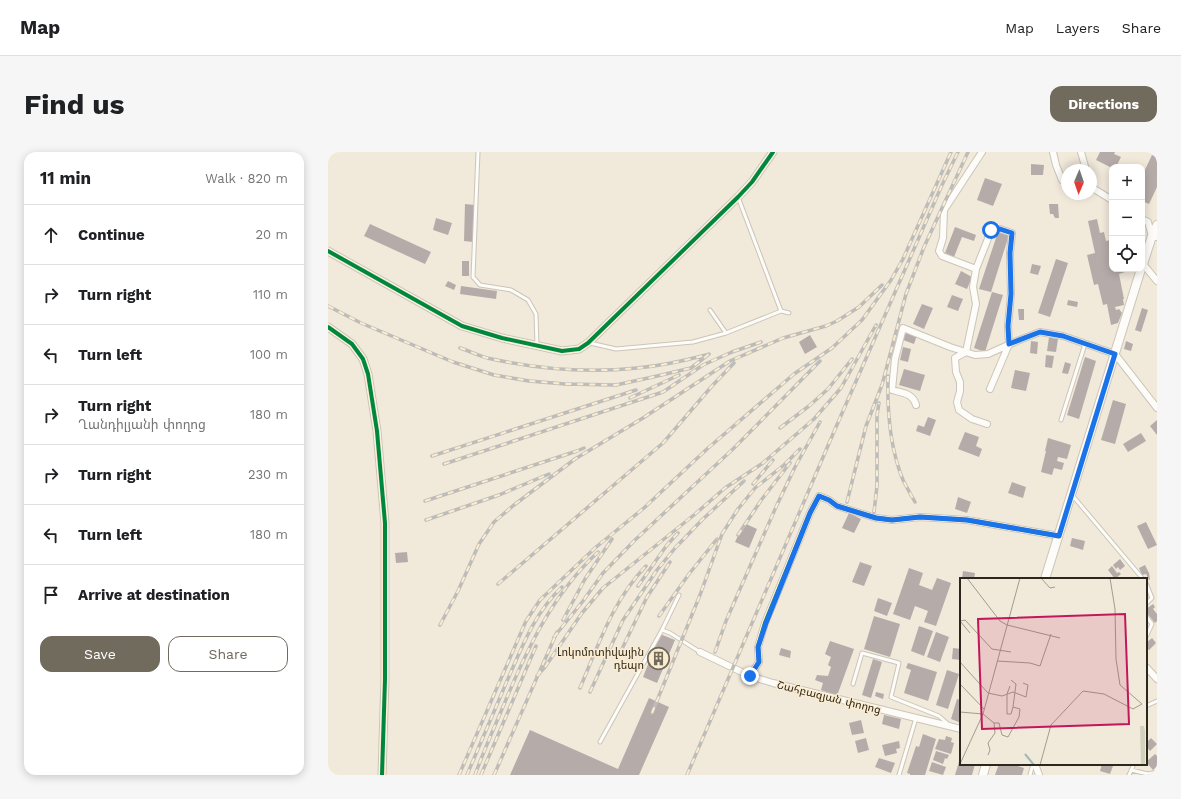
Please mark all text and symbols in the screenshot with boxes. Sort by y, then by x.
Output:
text: Map [20,16,60,39]
text: Map [1005,20,1034,36]
text: Layers [1056,20,1100,36]
text: Share [1122,20,1161,36]
button: Directions [1050,86,1157,122]
text: Find us [24,88,124,121]
north arrow [1061,164,1097,200]
map controls [1109,164,1145,272]
button: + [1109,164,1145,200]
text: 11 min [40,168,91,188]
text: Walk · 820 m [205,171,288,186]
button: − [1109,200,1145,236]
route start [982,221,1000,239]
icon: ahead [40,224,62,246]
text: Continue [78,226,145,244]
text: 20 m [256,227,288,242]
button: locate [1109,236,1145,272]
icon: right [40,284,62,306]
text: Turn right [78,286,151,304]
text: 110 m [253,287,288,302]
icon: left [40,344,62,366]
text: Turn left [78,346,142,364]
text: 100 m [250,347,288,362]
text: Turn right [78,397,151,415]
icon: right [40,404,62,426]
text: 180 m [250,407,288,422]
text: Ղանդիլյանի փողոց [78,417,206,432]
icon: right [40,464,62,486]
text: Turn right [78,466,151,484]
text: 230 m [248,467,288,482]
icon: left [40,524,62,546]
text: Turn left [78,526,142,544]
text: 180 m [250,527,288,542]
inset map [960,578,1147,765]
icon: arrive [40,584,62,606]
text: Arrive at destination [78,586,230,604]
button: Save [40,636,160,672]
button: Share [168,636,288,672]
building icon: Լոկոմոտիվային դեպո [646,645,672,671]
place label: Լոկոմոտիվային դեպո [557,646,644,672]
route end [741,667,759,685]
street label: Շահբազյան փողոց [776,678,882,717]

